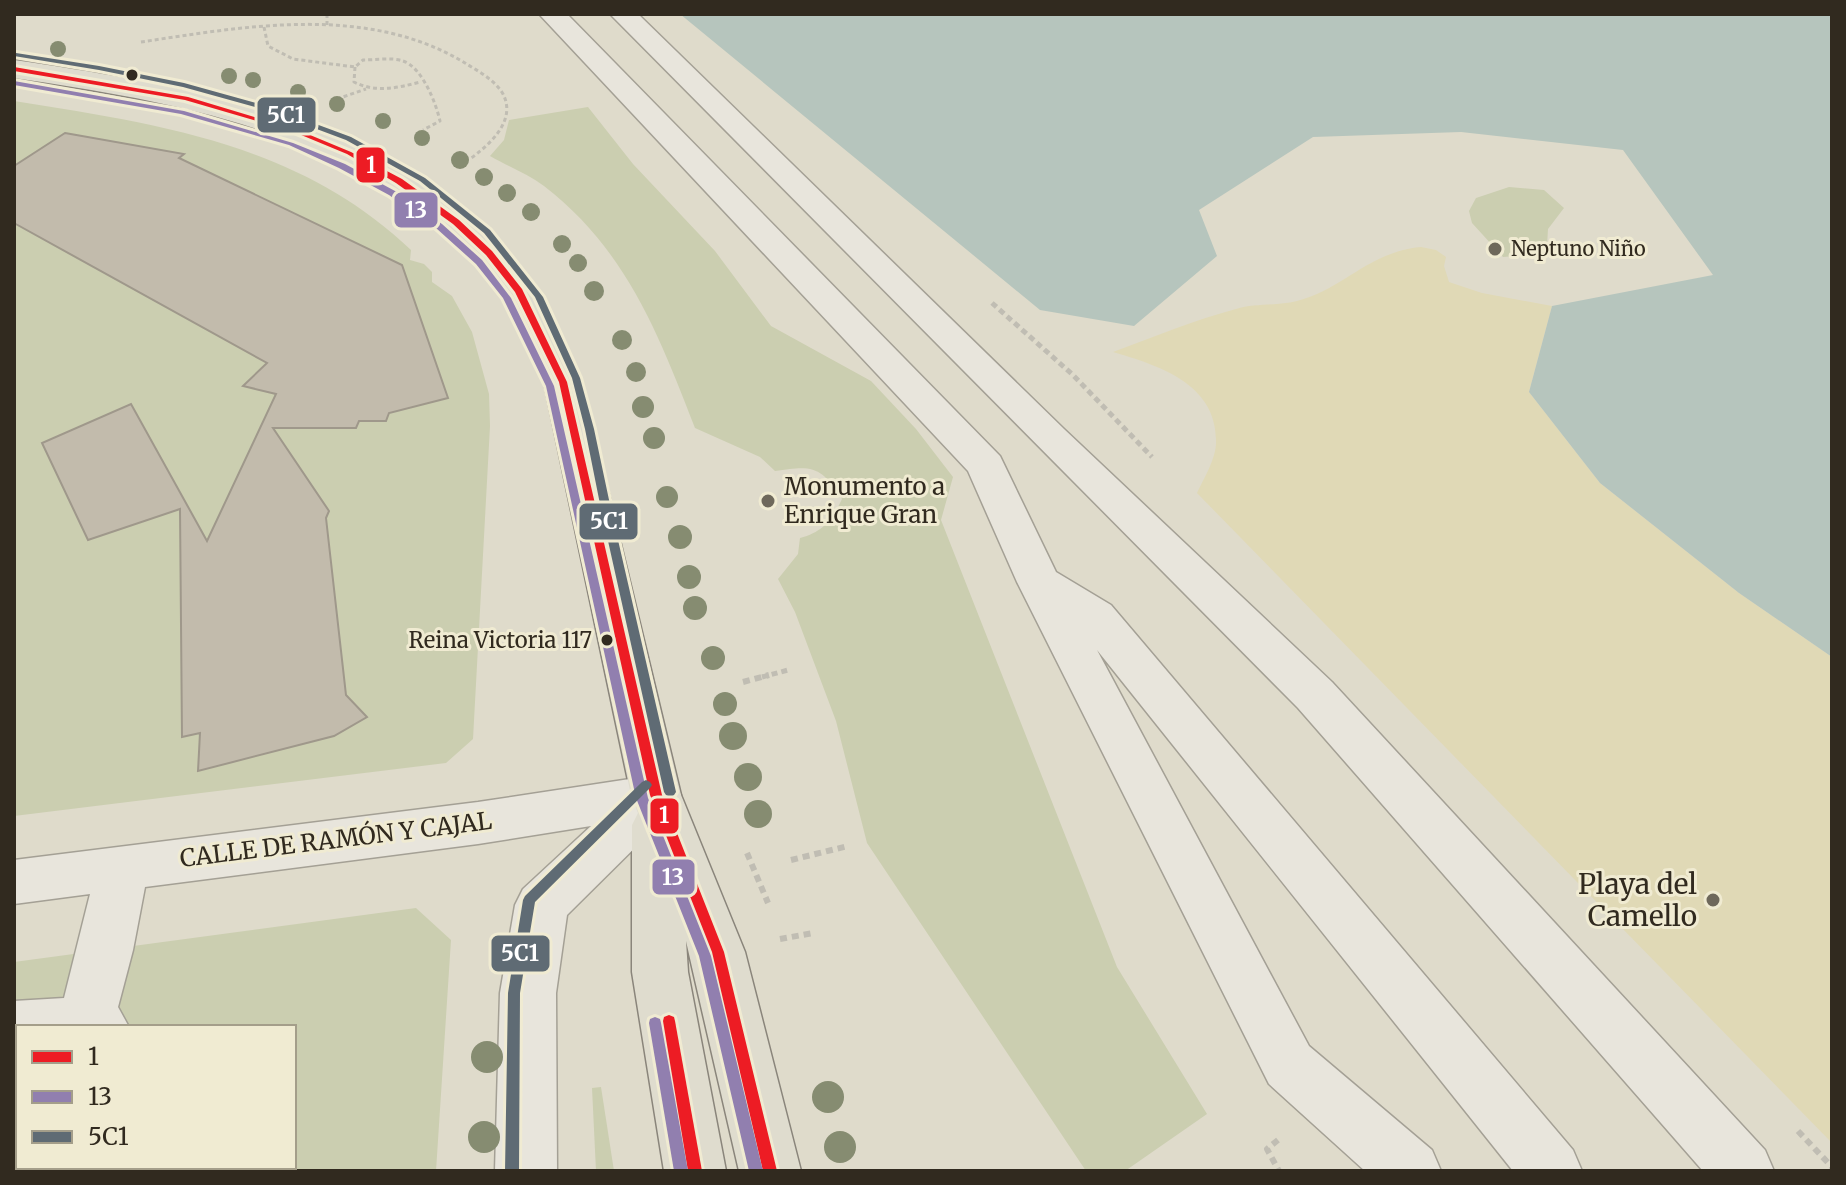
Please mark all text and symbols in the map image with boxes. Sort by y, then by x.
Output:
unlabelled marker [124,67,140,83]
line badge: 5C1 [256,96,317,134]
text: 5C1 [267,101,305,129]
line badge: 1 [355,146,386,184]
text: 1 [366,151,376,179]
line badge: 13 [393,191,439,229]
text: 13 [405,196,427,224]
place label: Neptuno Niño [1511,236,1646,261]
marker: Neptuno Niño [1486,240,1504,258]
place label: Monumento a Enrique Gran [784,471,945,530]
marker: Monumento a Enrique Gran [759,492,777,510]
line badge: 5C1 [578,502,639,541]
text: 5C1 [590,507,628,535]
place label: Reina Victoria 117 [409,626,592,654]
marker: Reina Victoria 117 [599,632,615,648]
line badge: 1 [649,797,680,835]
text: 1 [659,801,669,829]
street label: CALLE DE RAMÓN Y CAJAL [178,805,494,874]
line badge: 13 [651,858,696,896]
text: 13 [662,863,684,891]
place label: Playa del Camello [1578,866,1697,934]
marker: Playa del Camello [1704,891,1722,909]
line badge: 5C1 [490,934,551,973]
text: 5C1 [501,939,539,967]
legend [16,1025,296,1169]
text: 1 [88,1041,99,1072]
text: 13 [88,1081,112,1112]
text: 5C1 [88,1121,129,1152]

